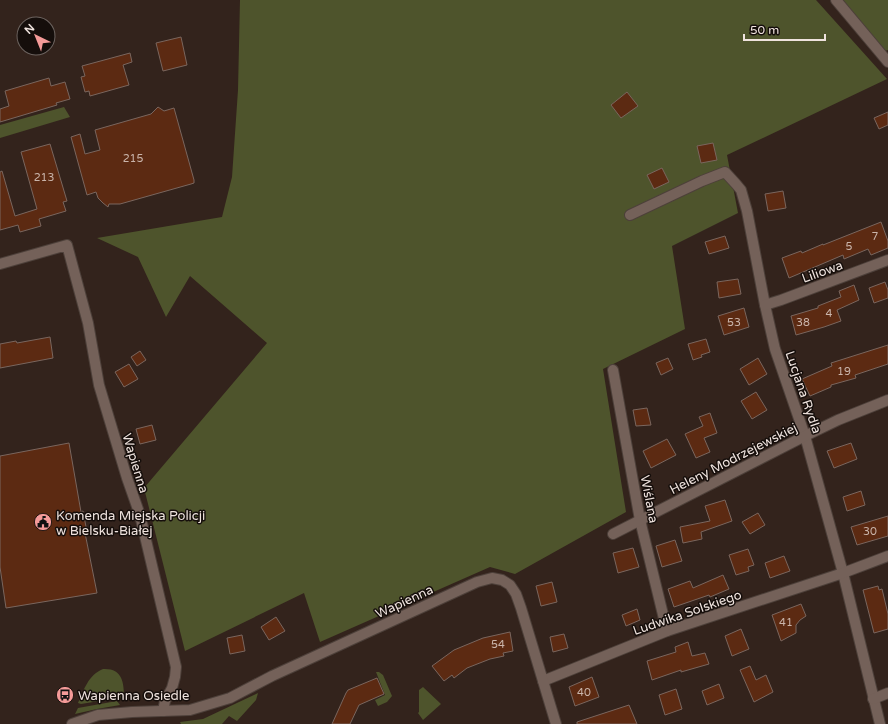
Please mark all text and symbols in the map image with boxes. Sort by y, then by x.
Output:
north arrow [16,16,56,56]
scale bar [744,16,825,42]
text: N [22,21,37,37]
text: 50 m [750,23,779,37]
house number: 215 [123,152,143,165]
house number: 213 [34,171,54,184]
house number: 7 [872,230,879,243]
house number: 5 [846,240,853,253]
street label: Liliowa [800,257,845,287]
house number: 4 [826,307,833,320]
house number: 53 [727,316,741,329]
house number: 38 [796,316,810,329]
street label: Lucjana Rydla [781,349,825,436]
house number: 19 [837,365,851,378]
street label: Heleny Modrzejewskiej [667,420,800,498]
street label: Wapienna [118,431,152,495]
street label: Wiślana [637,474,661,524]
place label: Komenda Miejska Policji w Bielsku-Białej [56,508,205,539]
public building icon: Komenda Miejska Policji w Bielsku-Białej [33,512,53,532]
house number: 30 [863,525,877,538]
street label: Wapienna [373,582,436,622]
street label: Ludwika Solskiego [631,587,744,639]
house number: 41 [779,616,793,629]
house number: 54 [491,638,505,651]
bus stop icon: Wapienna Osiedle [55,685,75,705]
house number: 40 [577,686,591,699]
place label: Wapienna Osiedle [78,688,189,704]

